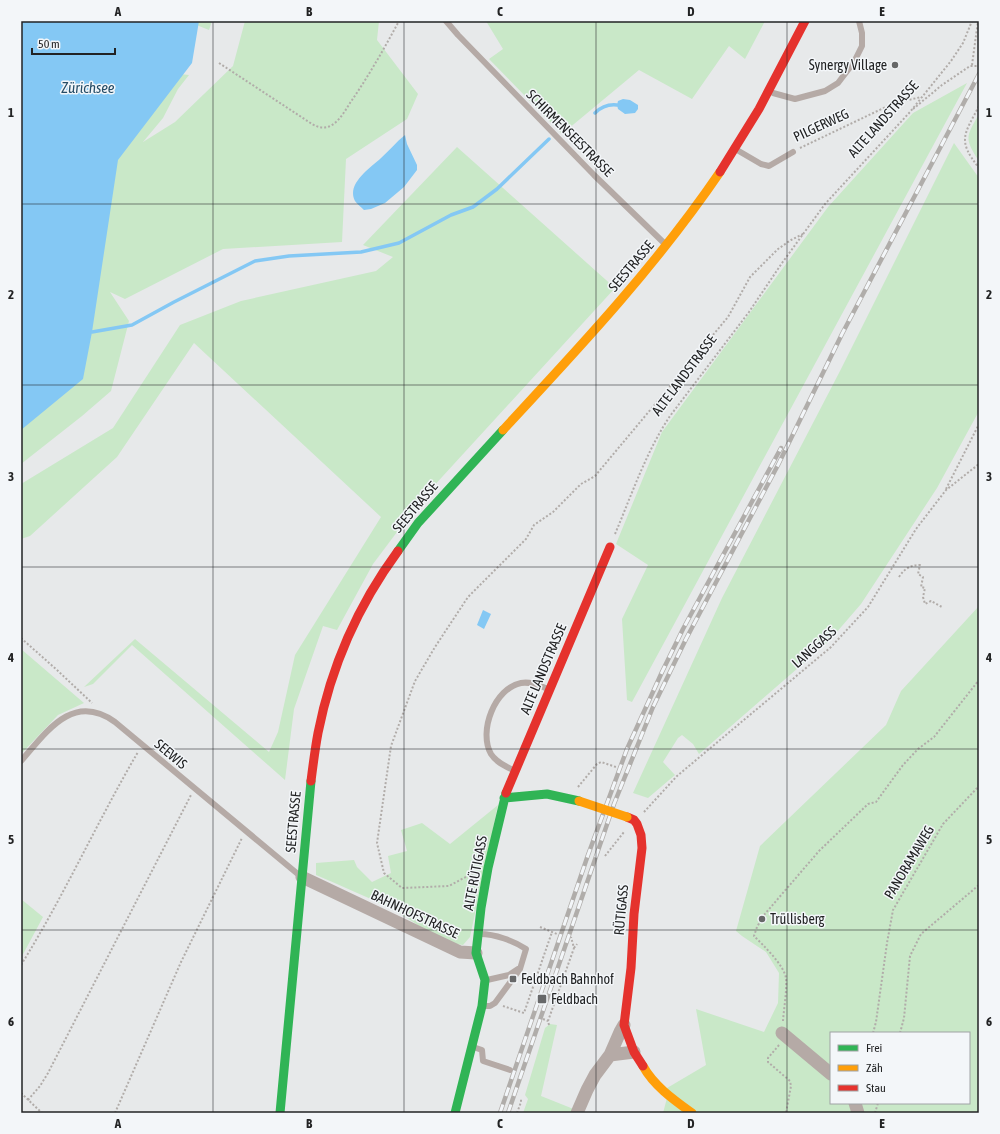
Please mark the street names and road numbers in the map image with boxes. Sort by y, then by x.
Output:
street label: ALTE LANDSTRASSE [845,78,921,160]
street label: SCHIRMENSEESTRASSE [523,86,617,180]
street label: PILGERWEG [791,105,851,145]
street label: SEESTRASSE [605,237,657,295]
street label: ALTE LANDSTRASSE [648,331,720,419]
street label: SEESTRASSE [389,478,441,536]
street label: ALTE LANDSTRASSE [517,621,569,717]
street label: LANGGASS [789,623,840,671]
street label: SEEWIS [152,736,191,772]
street label: SEESTRASSE [282,791,304,853]
street label: PANORAMAWEG [881,822,937,902]
street label: ALTE RÜTIGASS [460,834,490,912]
street label: RÜTIGASS [611,884,631,936]
street label: BAHNHOFSTRASSE [368,887,462,941]

